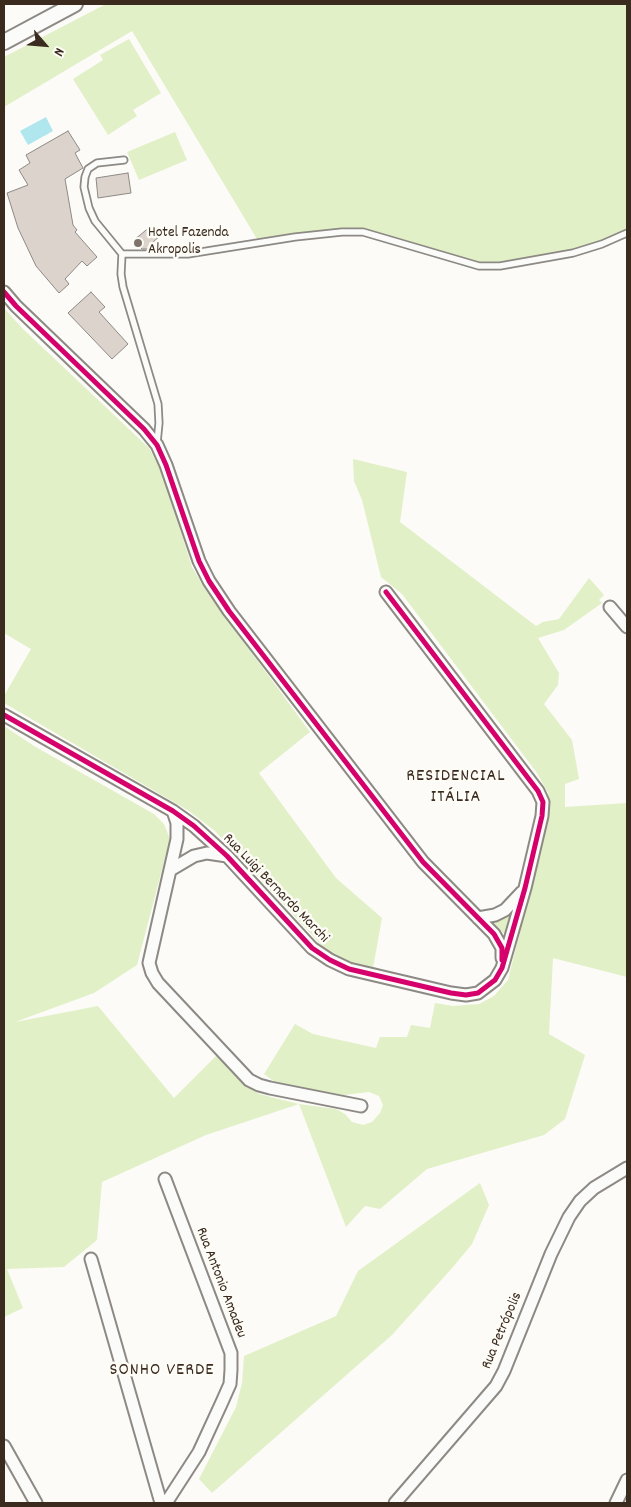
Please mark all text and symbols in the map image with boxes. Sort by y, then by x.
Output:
north arrow [20,20,70,70]
text: N [48,44,69,59]
place label: Hotel Fazenda Akropolis [148,225,229,260]
marker: Hotel Fazenda Akropolis [132,237,144,249]
district label: RESIDENCIAL ITÁLIA [405,767,507,810]
street label: Rua Luigi Bernardo Marchi [218,830,332,948]
street label: Rua Antonio Amadeu [191,1225,249,1341]
street label: Rua Petrópolis [479,1290,527,1372]
district label: SONHO VERDE [108,1361,216,1383]

